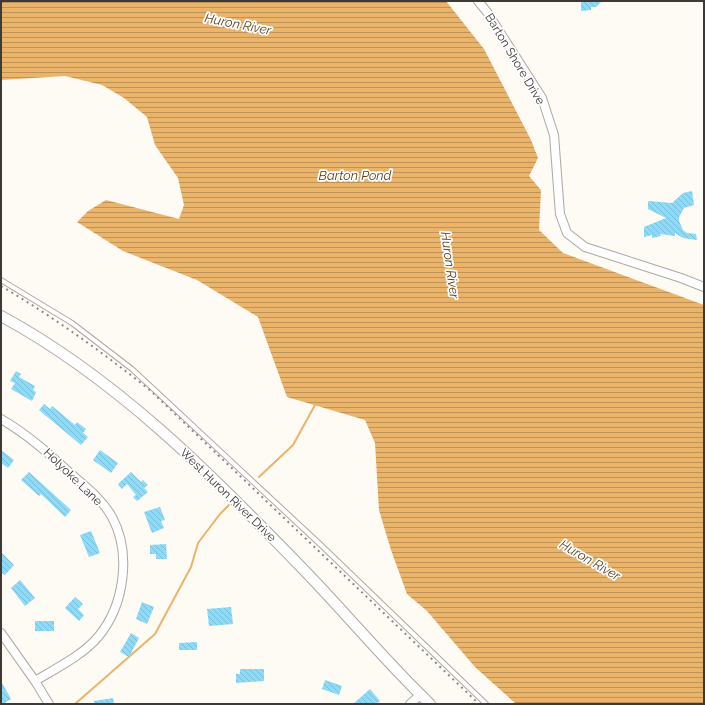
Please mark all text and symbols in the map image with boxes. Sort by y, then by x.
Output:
water label: Huron River [203,10,273,38]
street label: Barton Shore Drive [482,11,548,107]
water label: Barton Pond [319,168,392,183]
water label: Huron River [438,231,462,300]
street label: West Huron River Drive [177,445,279,545]
street label: Holyoke Lane [41,446,105,508]
water label: Huron River [557,537,623,584]

